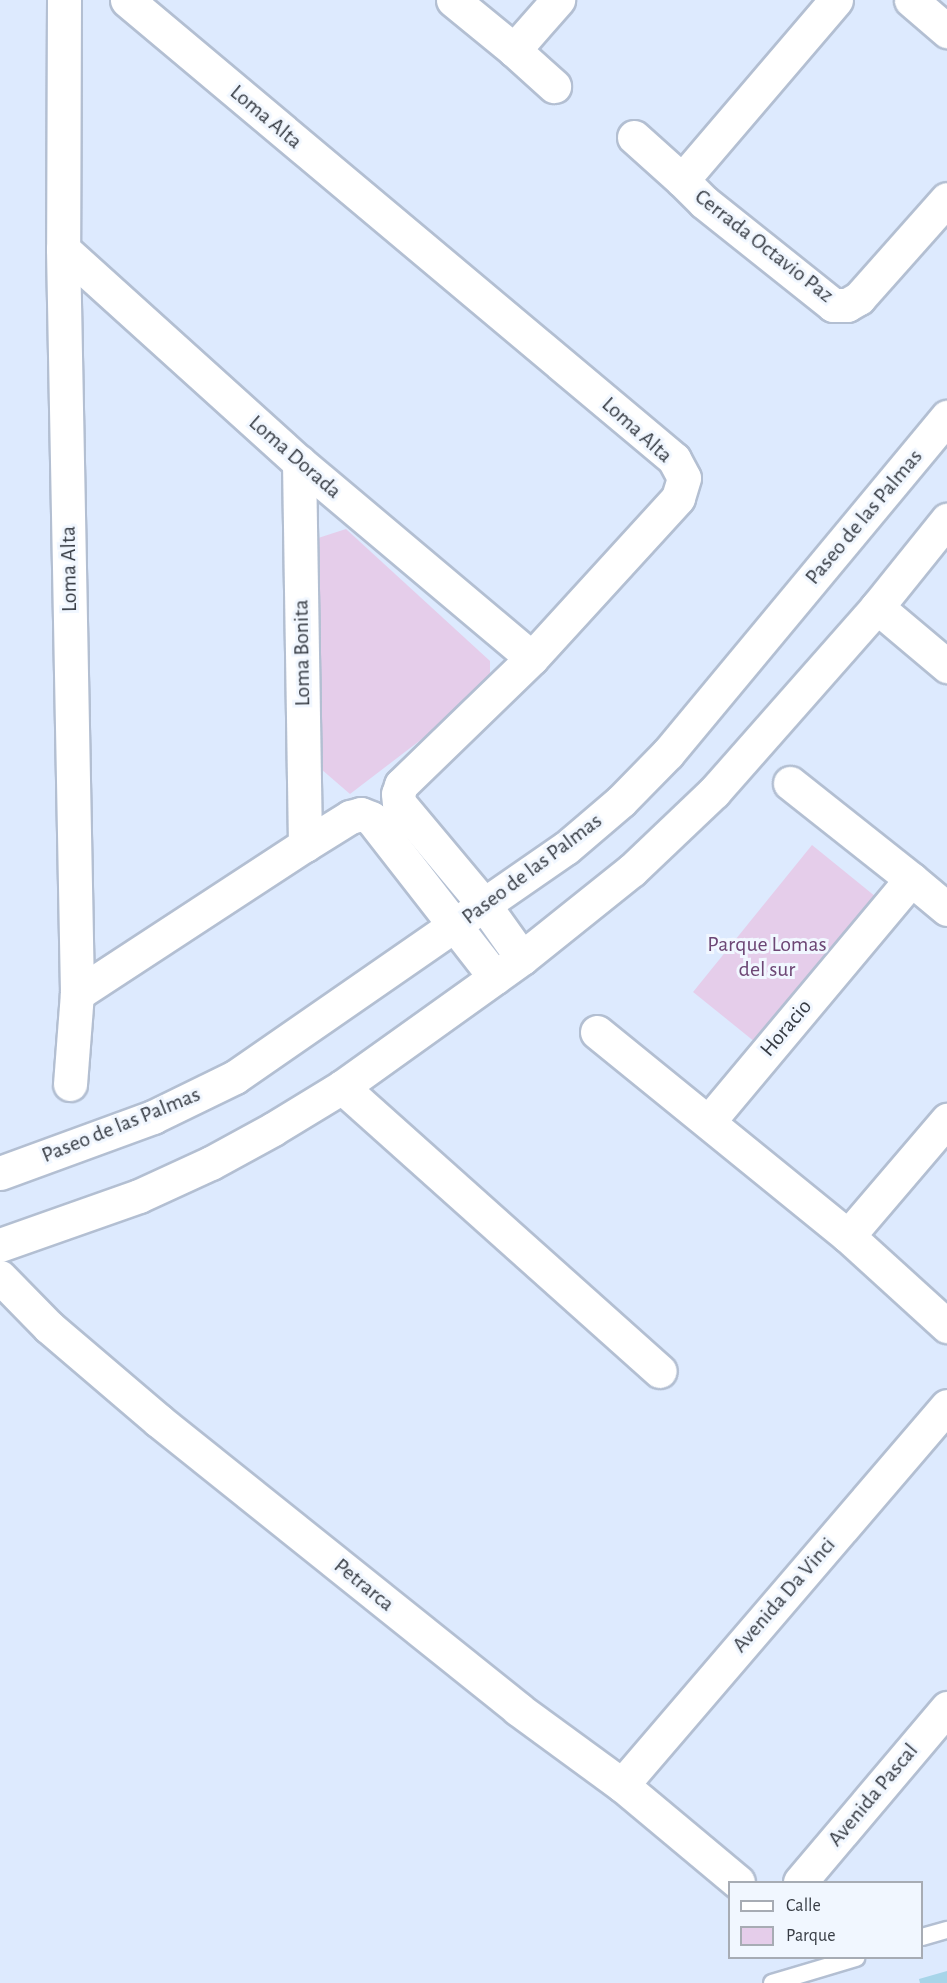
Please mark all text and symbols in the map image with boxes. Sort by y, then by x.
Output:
street label: Loma Alta [225,79,307,155]
street label: Cerrada Octavio Paz [689,184,839,308]
street label: Loma Alta [596,391,678,469]
street label: Loma Dorada [243,410,347,504]
street label: Paseo de las Palmas [800,444,928,590]
street label: Loma Alta [55,526,83,612]
street label: Loma Bonita [288,599,316,707]
street label: Paseo de las Palmas [457,808,607,930]
park label: Parque Lomas del sur [707,931,827,982]
street label: Horacio [754,994,818,1062]
street label: Paseo de las Palmas [38,1081,204,1169]
street label: Avenida Da Vinci [727,1532,841,1658]
street label: Petrarca [328,1553,400,1617]
street label: Avenida Pascal [822,1738,924,1852]
legend [728,1881,923,1959]
text: Calle [786,1897,821,1915]
text: Parque [786,1927,835,1945]

